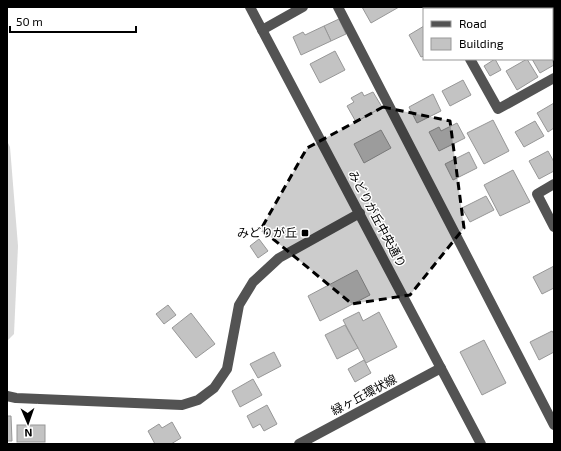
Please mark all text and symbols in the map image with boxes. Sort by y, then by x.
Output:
scale bar [10,8,136,34]
legend [423,8,553,60]
text: 50 m [16,14,43,28]
text: Road [459,16,487,30]
text: Building [459,36,504,50]
street label: みどりが丘中央通り [346,168,409,270]
place label: みどりが丘 [237,225,297,239]
marker: みどりが丘 [300,228,310,238]
street label: 緑ヶ丘環状線 [328,371,399,417]
north arrow [8,403,48,443]
text: N [24,427,33,440]

